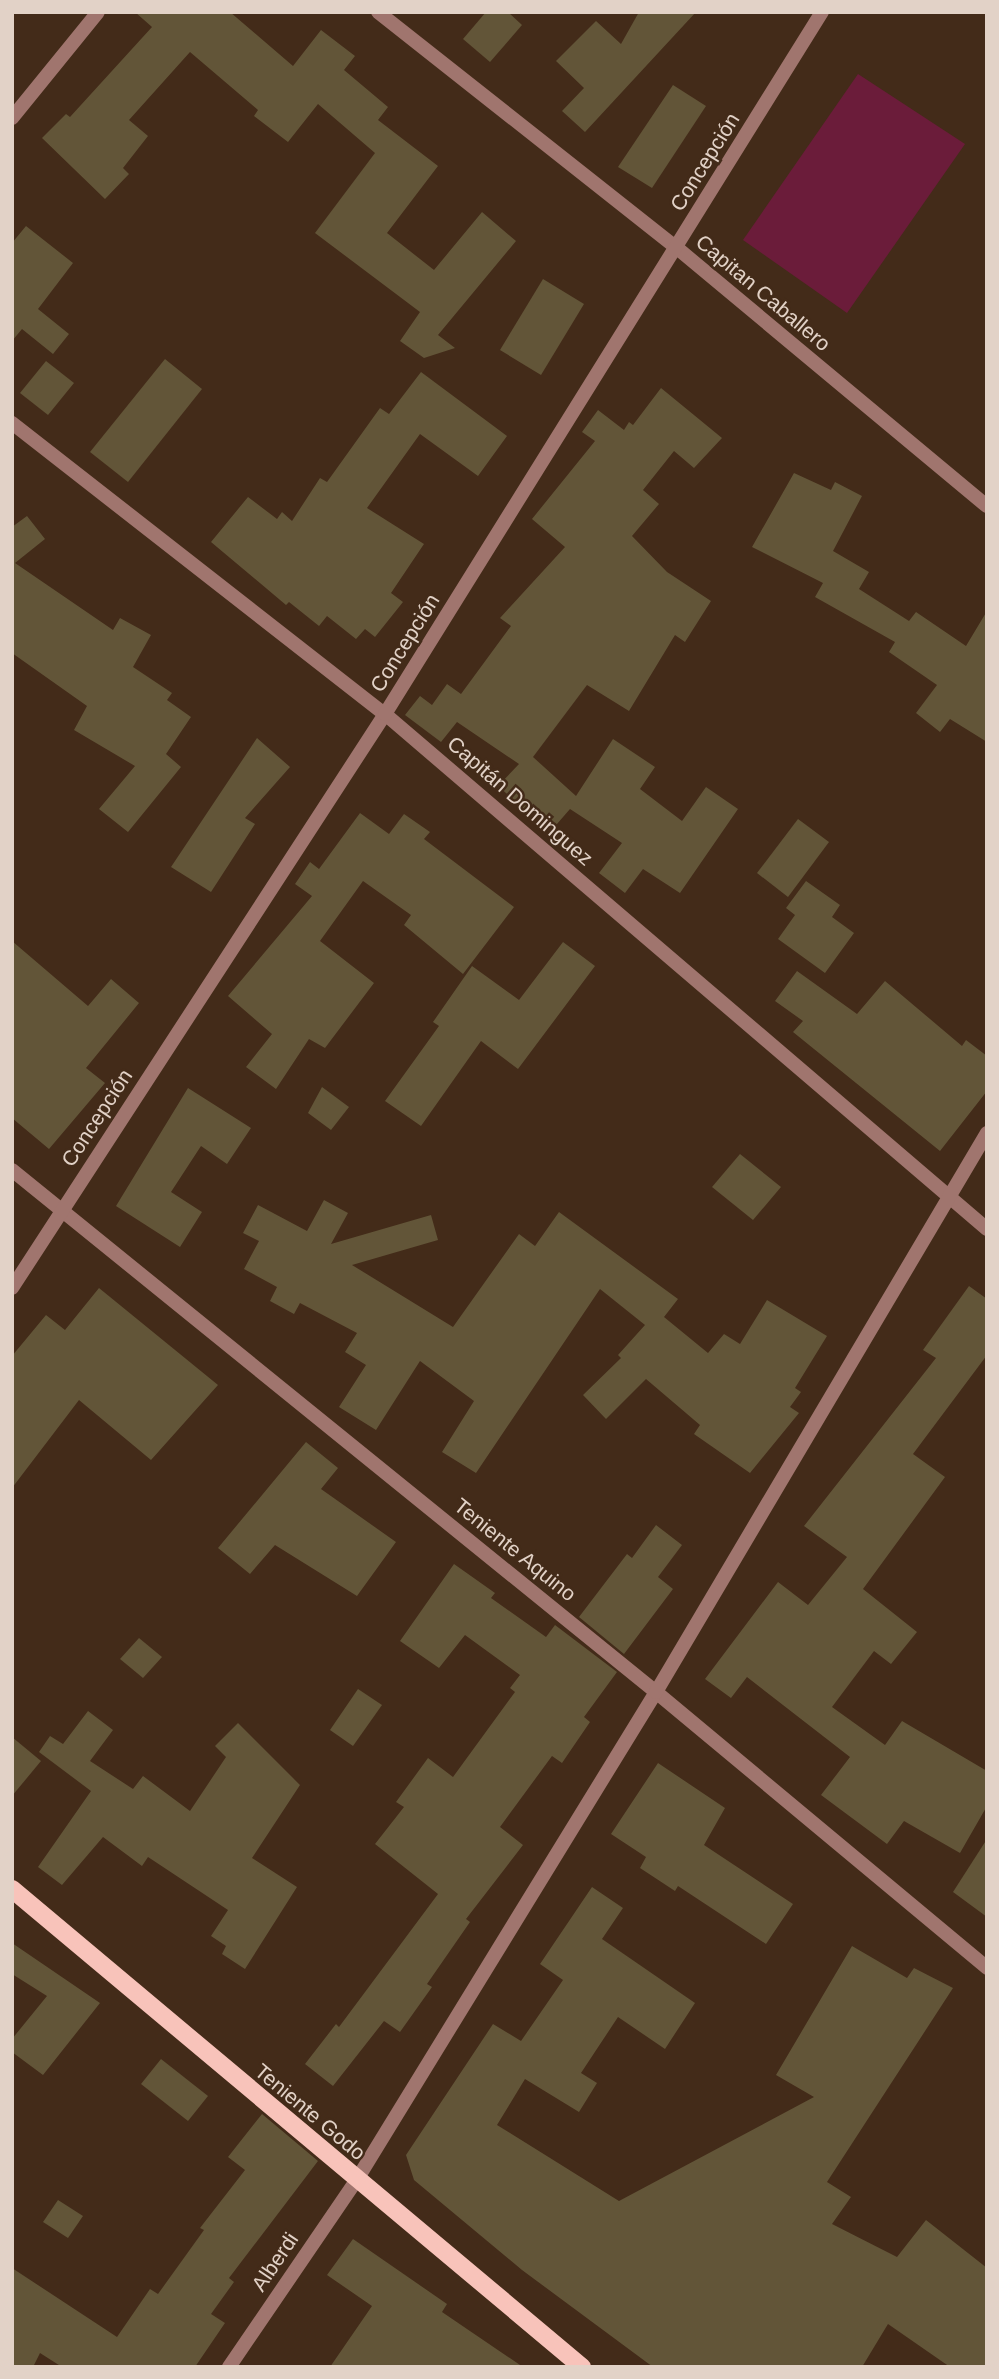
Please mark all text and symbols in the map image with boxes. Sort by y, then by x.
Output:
street label: Concepción [665,108,745,216]
street label: Capitan Caballero [691,229,835,357]
street label: Concepción [365,589,445,697]
street label: Capitán Dominguez [442,731,598,871]
street label: Concepción [56,1065,138,1171]
street label: Teniente Aquino [449,1493,581,1607]
street label: Teniente Godo [250,2058,370,2166]
street label: Alberdi [246,2228,304,2296]

